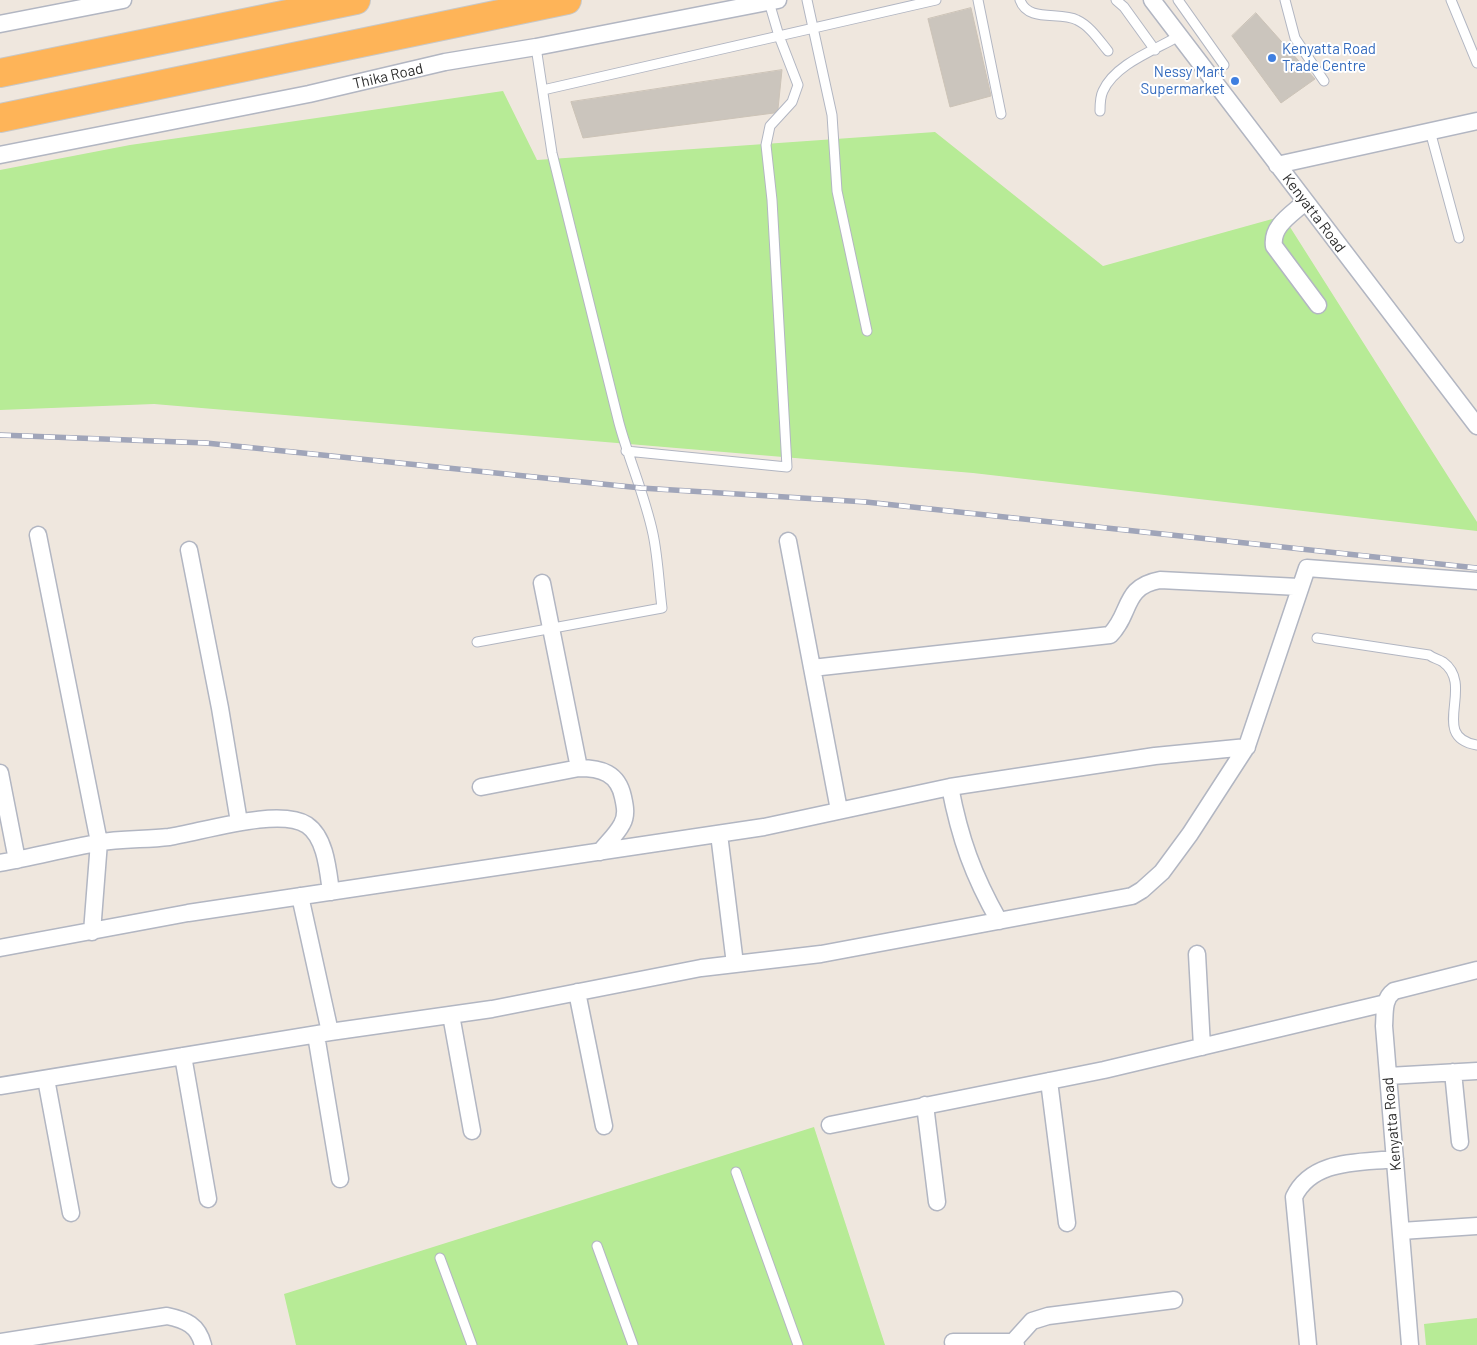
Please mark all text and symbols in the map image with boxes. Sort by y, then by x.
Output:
place label: Kenyatta Road Trade Centre [1282,40,1376,75]
marker: Kenyatta Road Trade Centre [1266,52,1278,64]
street label: Thika Road [351,59,425,93]
place label: Nessy Mart Supermarket [1140,63,1225,98]
marker: Nessy Mart Supermarket [1229,75,1241,87]
street label: Kenyatta Road [1279,170,1349,256]
street label: Kenyatta Road [1379,1076,1405,1172]

